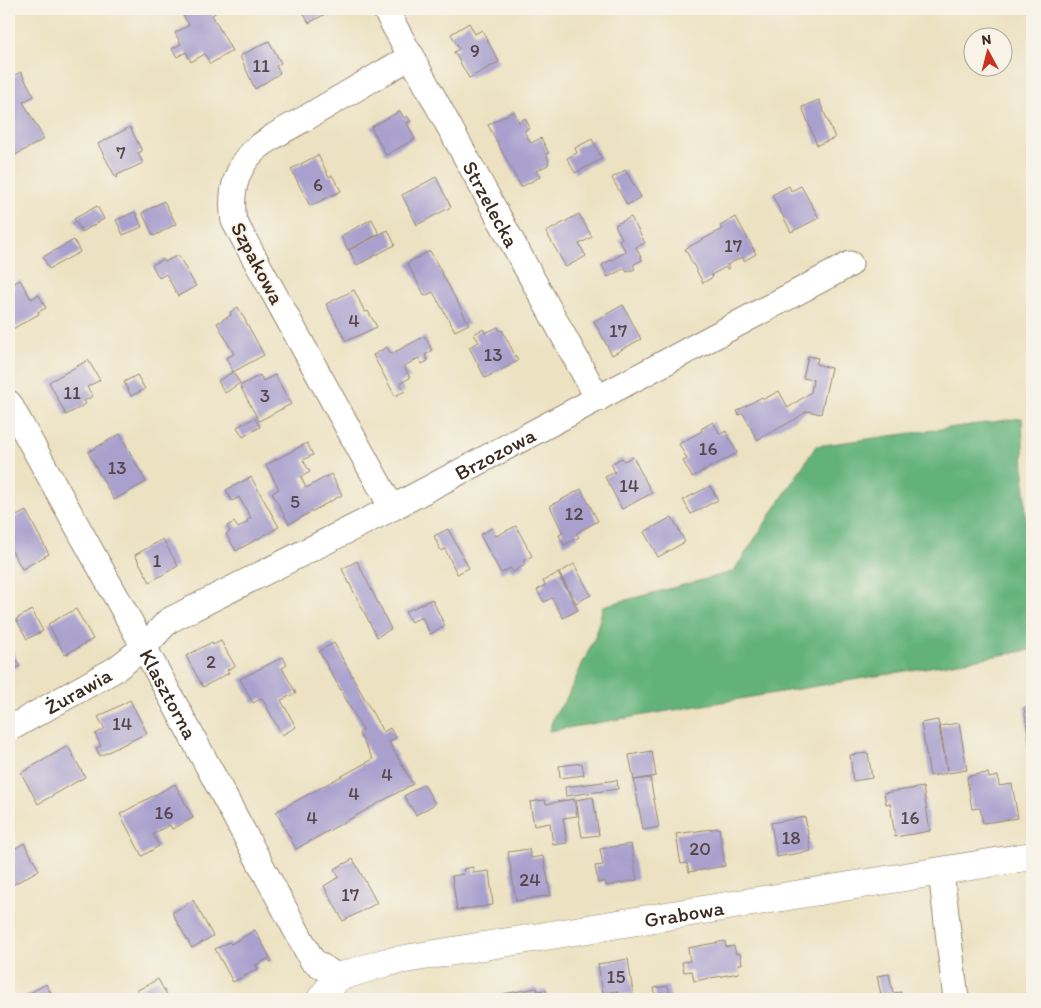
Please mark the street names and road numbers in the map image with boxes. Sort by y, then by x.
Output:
street label: Strzelecka [458,156,525,251]
street label: Szpakowa [226,218,290,308]
street label: Brzozowa [450,422,540,485]
street label: Klasztorna [135,644,204,743]
street label: Żurawia [40,662,116,719]
street label: Grabowa [642,894,726,932]

